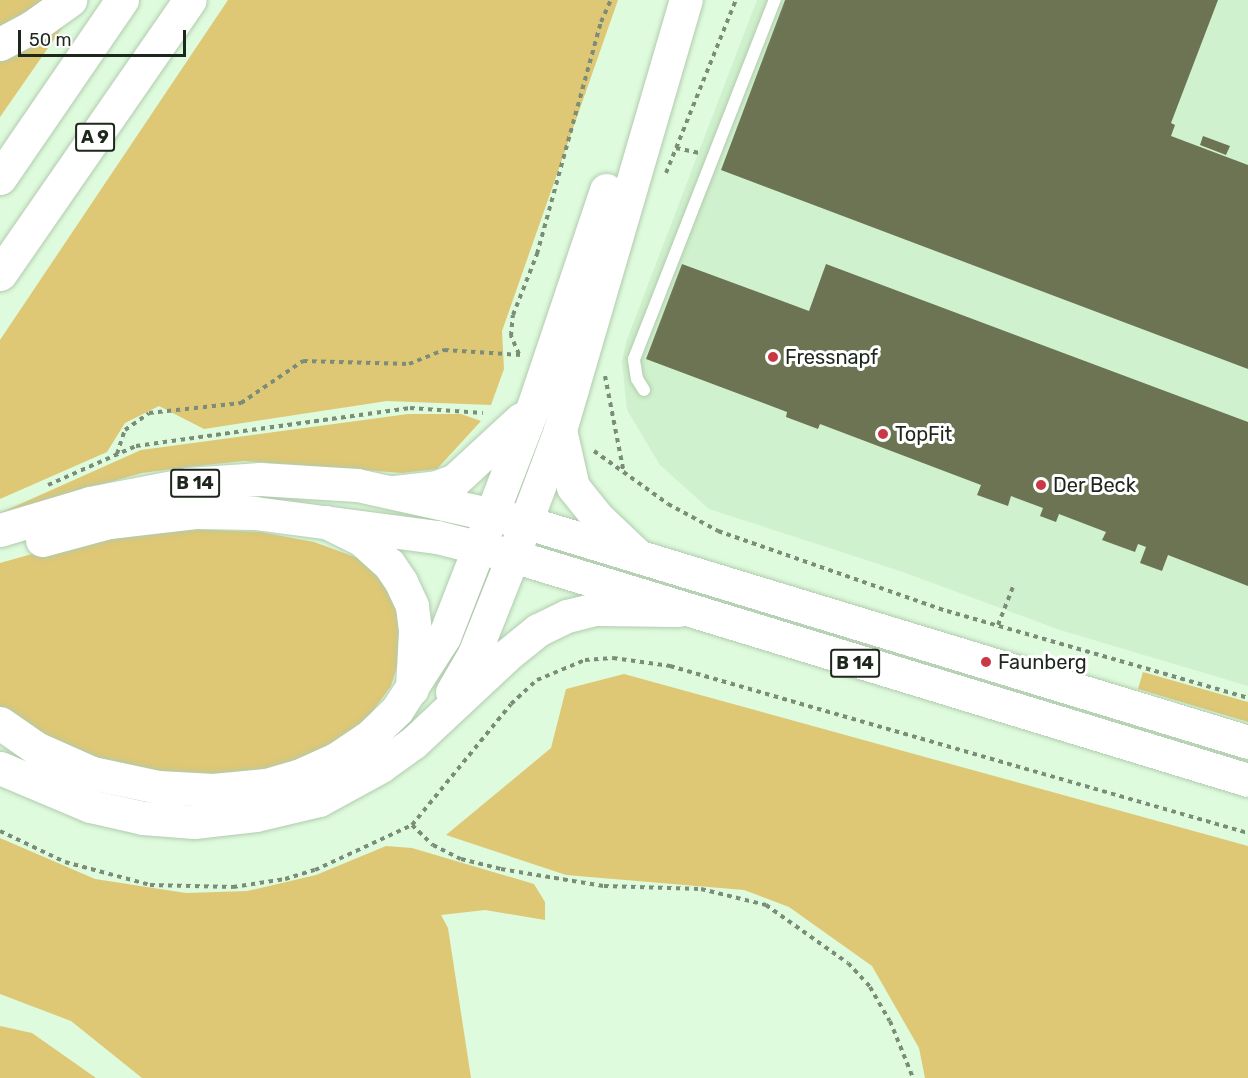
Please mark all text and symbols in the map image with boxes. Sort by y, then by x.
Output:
scale bar [21,18,189,56]
text: 50 m [29,29,72,51]
road number: A 9 [74,122,116,152]
place label: Fressnapf [785,345,878,369]
marker: Fressnapf [766,350,780,364]
place label: TopFit [895,422,952,446]
marker: TopFit [876,427,890,441]
road number: B 14 [170,468,220,498]
place label: Der Beck [1053,473,1136,497]
marker: Der Beck [1034,478,1048,492]
road number: B 14 [830,648,880,678]
place label: Faunberg [998,650,1087,674]
marker: Faunberg [979,655,993,669]

